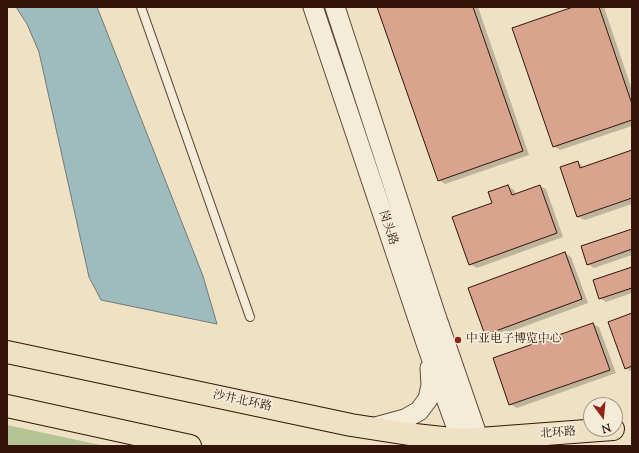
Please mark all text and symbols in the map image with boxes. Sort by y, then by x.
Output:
street label: 岗头路 [375,209,399,247]
place label: 中亚电子博览中心 [466,333,562,347]
marker: 中亚电子博览中心 [453,335,463,345]
street label: 沙井北环路 [211,389,273,415]
north arrow [583,397,623,437]
text: N [600,419,612,436]
street label: 北环路 [540,426,576,442]

